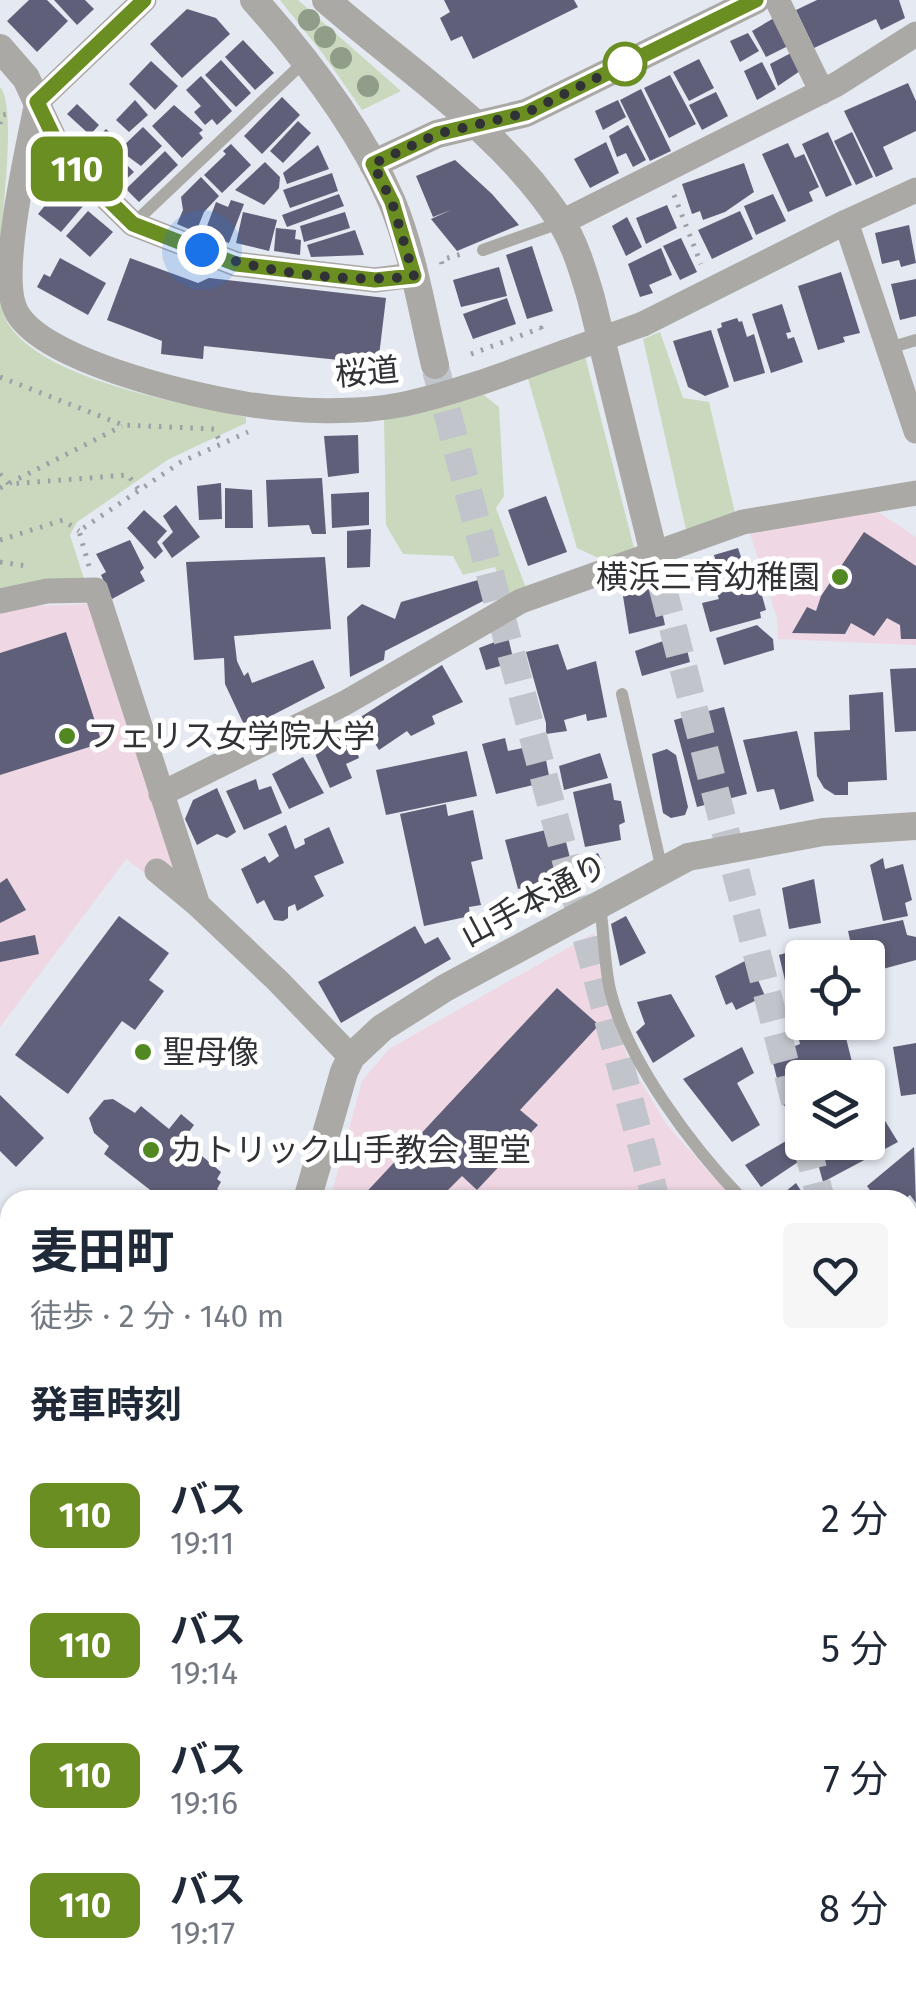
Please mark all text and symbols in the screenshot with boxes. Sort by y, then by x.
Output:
unlabelled marker [604,43,646,85]
line badge: 110 [20,136,134,202]
text: 110 [51,148,103,190]
your location [177,225,227,275]
street label: 桜道 [333,350,401,394]
place label: 横浜三育幼稚園 [596,558,820,596]
marker: 横浜三育幼稚園 [829,566,851,588]
place label: フェリス女学院大学 [87,717,375,755]
marker: フェリス女学院大学 [56,725,78,747]
street label: 山手本通り [454,846,614,954]
map controls [785,940,885,1160]
button: locate [785,940,885,1040]
place label: 聖母像 [163,1033,259,1071]
marker: 聖母像 [132,1041,154,1063]
button: layers [785,1060,885,1160]
place label: カトリック山手教会 聖堂 [171,1131,531,1169]
marker: カトリック山手教会 聖堂 [140,1139,162,1161]
text: 麦田町 [30,1223,174,1281]
button: heart [783,1223,888,1328]
text: 徒歩 · 2 分 · 140 m [30,1297,284,1335]
text: 発車時刻 [30,1382,182,1428]
text: バス [170,1477,246,1523]
text: 110 [59,1494,111,1536]
text: 2 分 [821,1496,888,1542]
text: 19:11 [170,1524,234,1562]
text: バス [170,1607,246,1653]
text: 110 [59,1624,111,1666]
text: 5 分 [821,1626,888,1672]
text: 19:14 [170,1654,238,1692]
text: バス [170,1737,246,1783]
text: 110 [59,1754,111,1796]
text: 7 分 [823,1756,888,1802]
text: 19:16 [170,1784,238,1822]
text: バス [170,1867,246,1913]
text: 110 [59,1884,111,1926]
text: 8 分 [819,1886,888,1932]
text: 19:17 [170,1914,235,1952]

